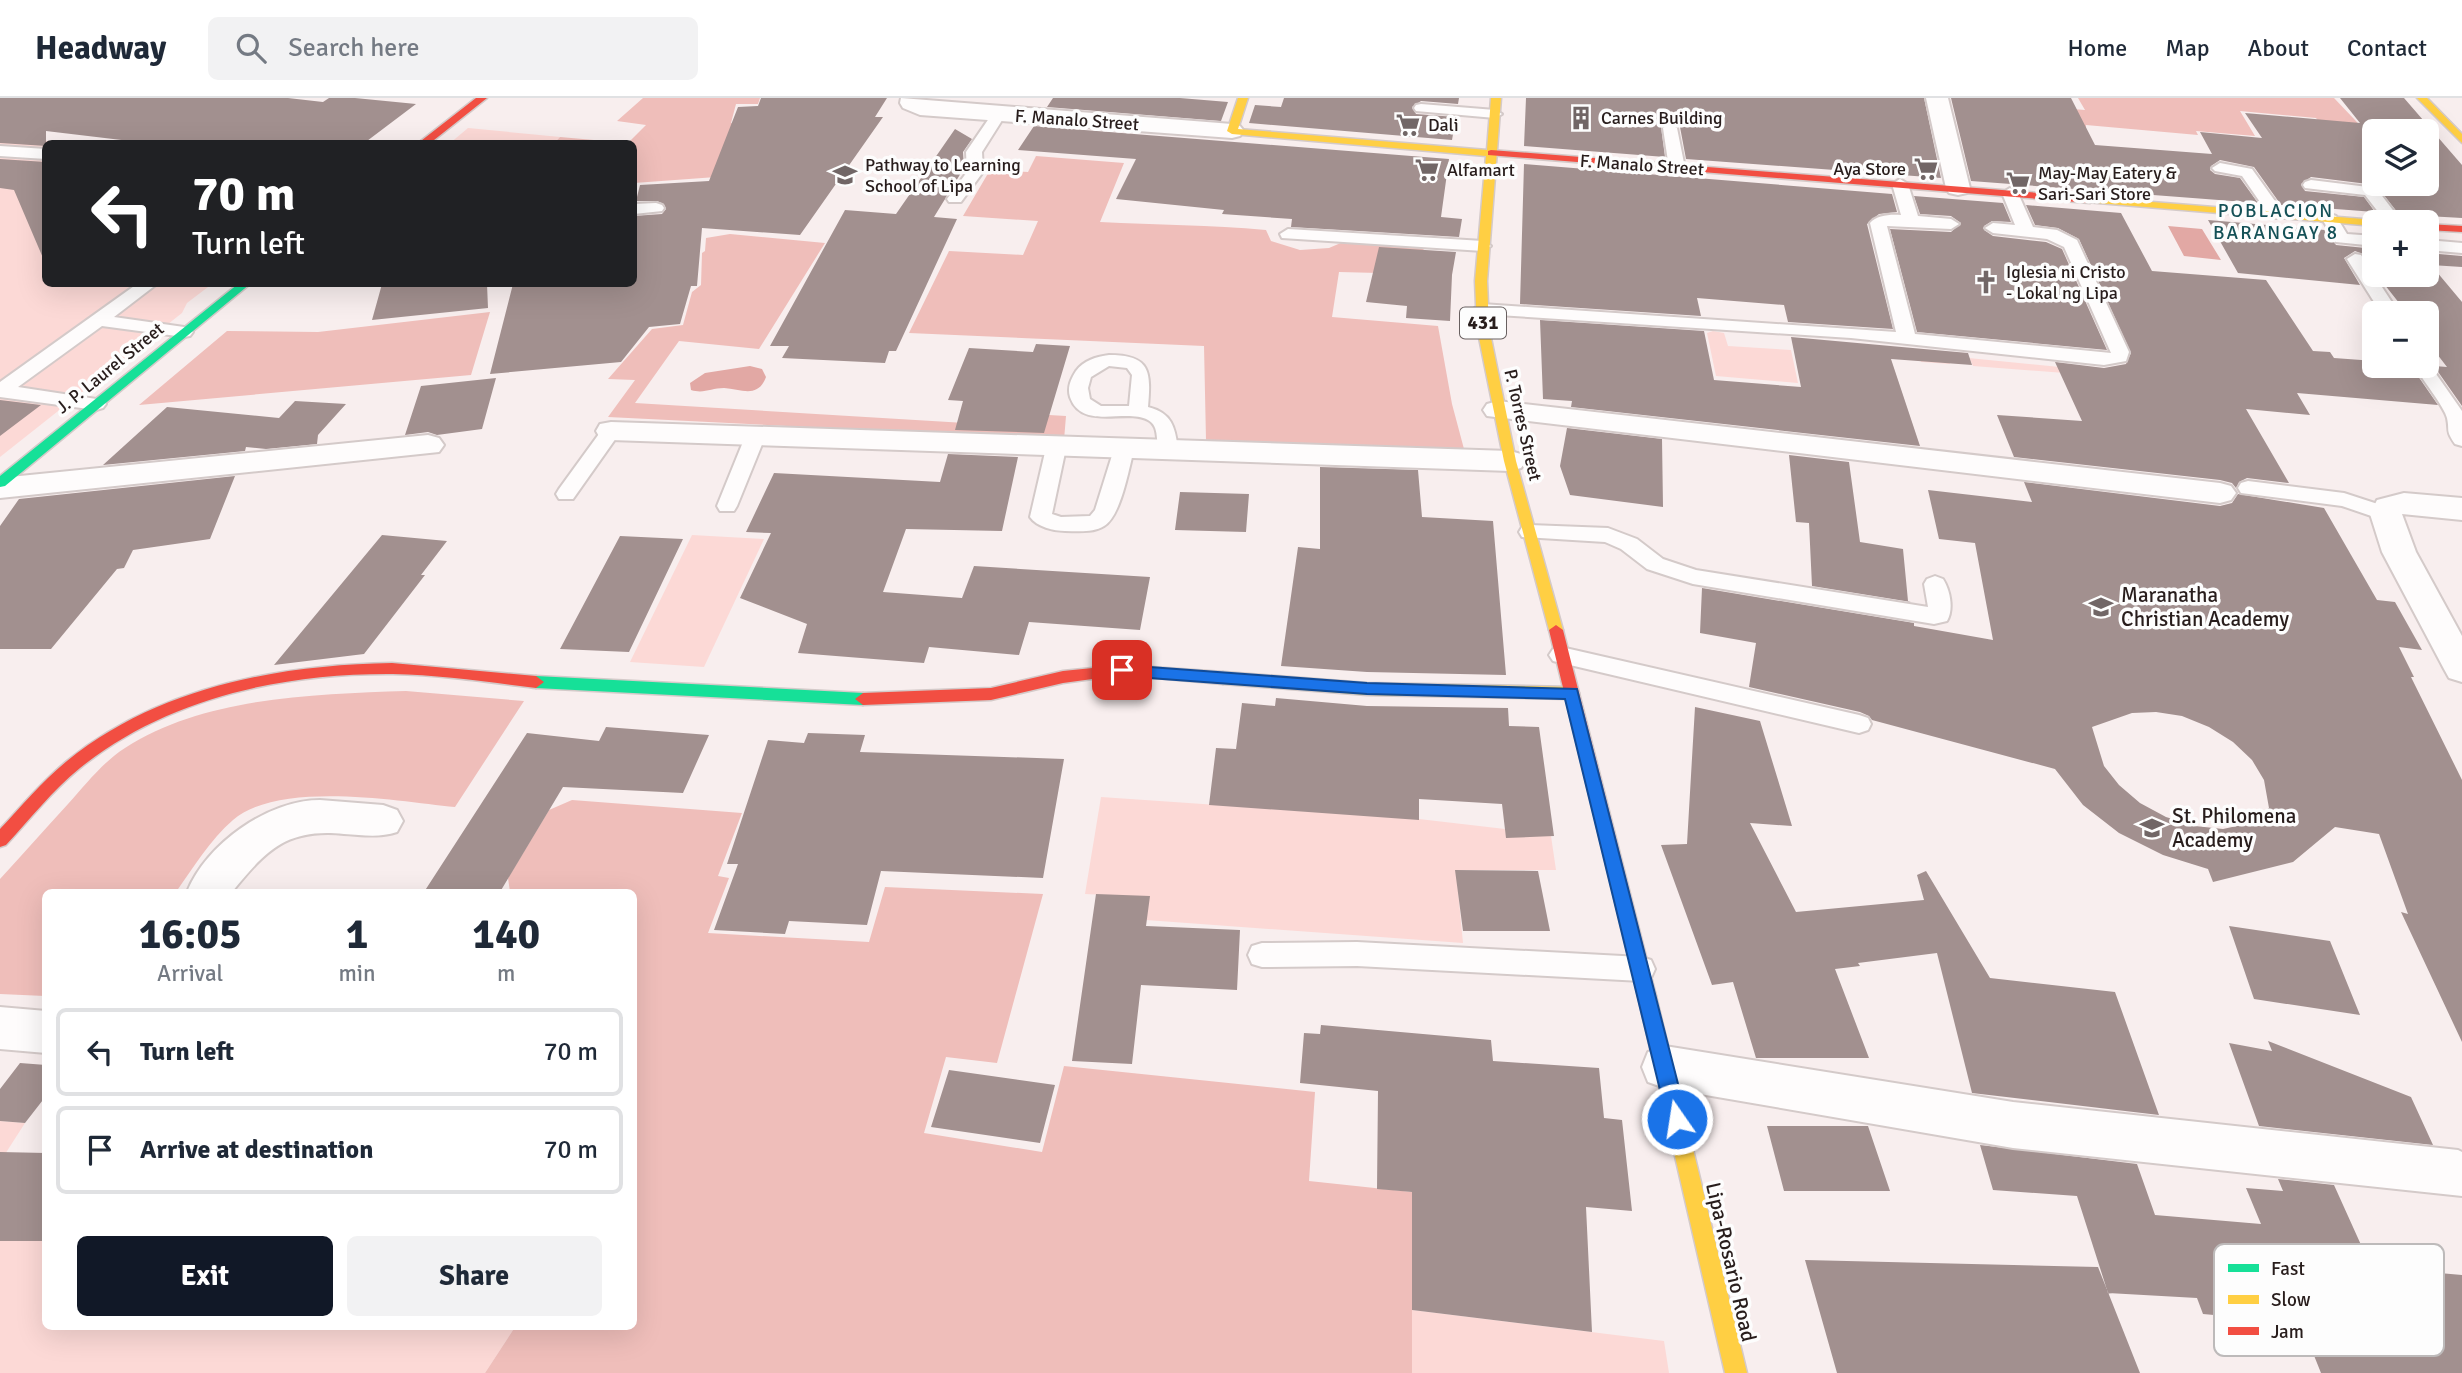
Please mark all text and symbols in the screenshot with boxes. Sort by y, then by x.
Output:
search box [208,17,698,80]
text: Headway [35,28,166,69]
icon: search [232,29,270,67]
text: Search here [288,32,419,64]
text: Home [2067,33,2127,63]
text: Map [2165,33,2210,63]
text: About [2248,33,2309,63]
text: Contact [2347,33,2427,63]
building icon: Carnes Building [1567,104,1595,132]
street label: F. Manalo Street [1014,105,1140,135]
place label: Carnes Building [1601,107,1723,129]
supermarket icon: Dali [1394,111,1422,139]
place label: Dali [1428,114,1459,136]
map controls [2362,119,2439,378]
button: layers [2362,119,2439,196]
street label: F. Manalo Street [1579,150,1705,180]
place label: Pathway to Learning School of Lipa [865,154,1021,197]
supermarket icon: Aya Store [1912,155,1940,183]
supermarket icon: Alfamart [1413,156,1441,184]
place label: Aya Store [1833,158,1906,180]
place label: Alfamart [1447,159,1515,181]
school or university icon: Pathway to Learning School of Lipa [831,161,859,189]
place label: May-May Eatery & Sari-Sari Store [2038,162,2177,205]
text: 70 m [192,164,295,224]
icon: left [77,168,168,259]
supermarket icon: May-May Eatery & Sari-Sari Store [2004,169,2032,197]
district label: POBLACION BARANGAY 8 [2213,199,2339,245]
button: + [2362,210,2439,287]
text: Turn left [192,224,305,263]
place label: Iglesia ni Cristo - Lokal ng Lipa [2006,261,2126,304]
church icon: Iglesia ni Cristo - Lokal ng Lipa [1972,268,2000,296]
button: − [2362,301,2439,378]
road number: 431 [1460,308,1506,339]
street label: J. P. Laurel Street [52,318,168,418]
street label: P. Torres Street [1499,367,1547,483]
place label: Maranatha Christian Academy [2121,582,2289,632]
school or university icon: Maranatha Christian Academy [2087,593,2115,621]
pin [1092,640,1152,700]
icon: arrive [1103,651,1141,689]
place label: St. Philomena Academy [2172,803,2296,853]
school or university icon: St. Philomena Academy [2138,814,2166,842]
text: 16:05 [139,909,242,960]
text: 1 [346,909,368,960]
text: 140 [472,909,540,960]
text: Arrival [157,959,223,988]
text: min [338,959,376,988]
text: m [497,959,515,988]
icon: left [81,1033,119,1071]
text: Turn left [140,1036,234,1068]
text: 70 m [543,1036,598,1068]
position arrow [1640,1082,1714,1156]
icon: arrive [81,1131,119,1169]
text: Arrive at destination [140,1134,373,1166]
text: 70 m [543,1134,598,1166]
street label: Lipa-Rosario Road [1700,1180,1762,1344]
button: Exit [77,1236,333,1316]
button: Share [347,1236,602,1316]
legend [2214,1244,2444,1356]
text: Fast [2271,1257,2305,1281]
text: Slow [2271,1288,2311,1312]
text: Jam [2271,1320,2304,1344]

